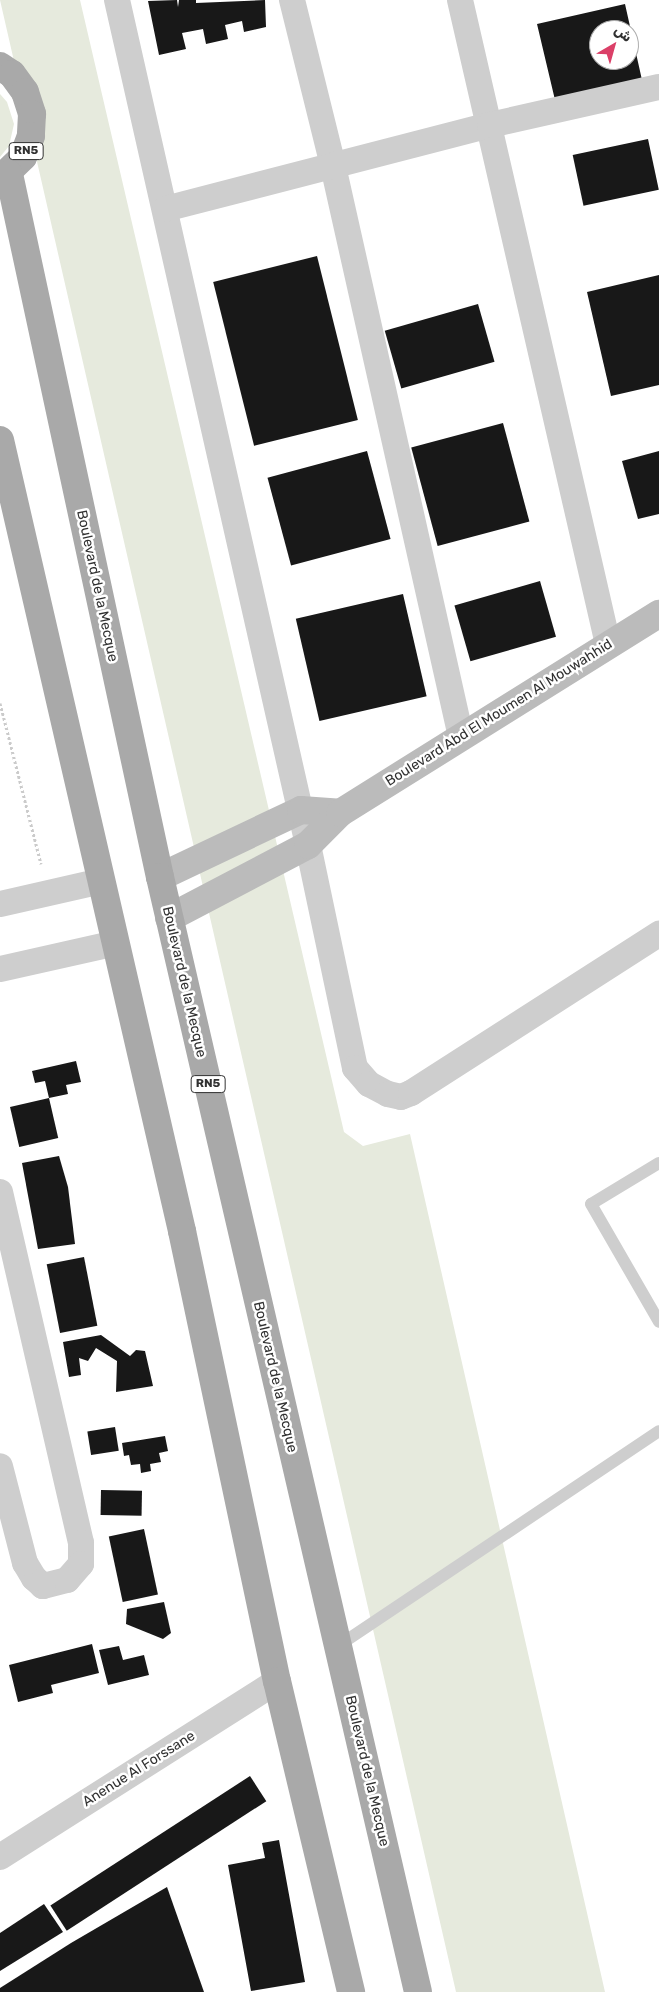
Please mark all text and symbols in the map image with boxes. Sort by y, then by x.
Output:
north arrow [589,20,639,70]
text: ش [611,21,635,46]
road number: RN5 [8,142,44,160]
street label: Boulevard de la Mecque [73,509,121,663]
street label: Boulevard Abd El Moumen Al Mouwahhid [382,636,616,790]
street label: Boulevard de la Mecque [158,905,210,1059]
road number: RN5 [190,1074,226,1094]
street label: Boulevard de la Mecque [249,1300,301,1454]
street label: Boulevard de la Mecque [341,1694,393,1848]
street label: Anenue Al Forssane [80,1727,198,1811]

